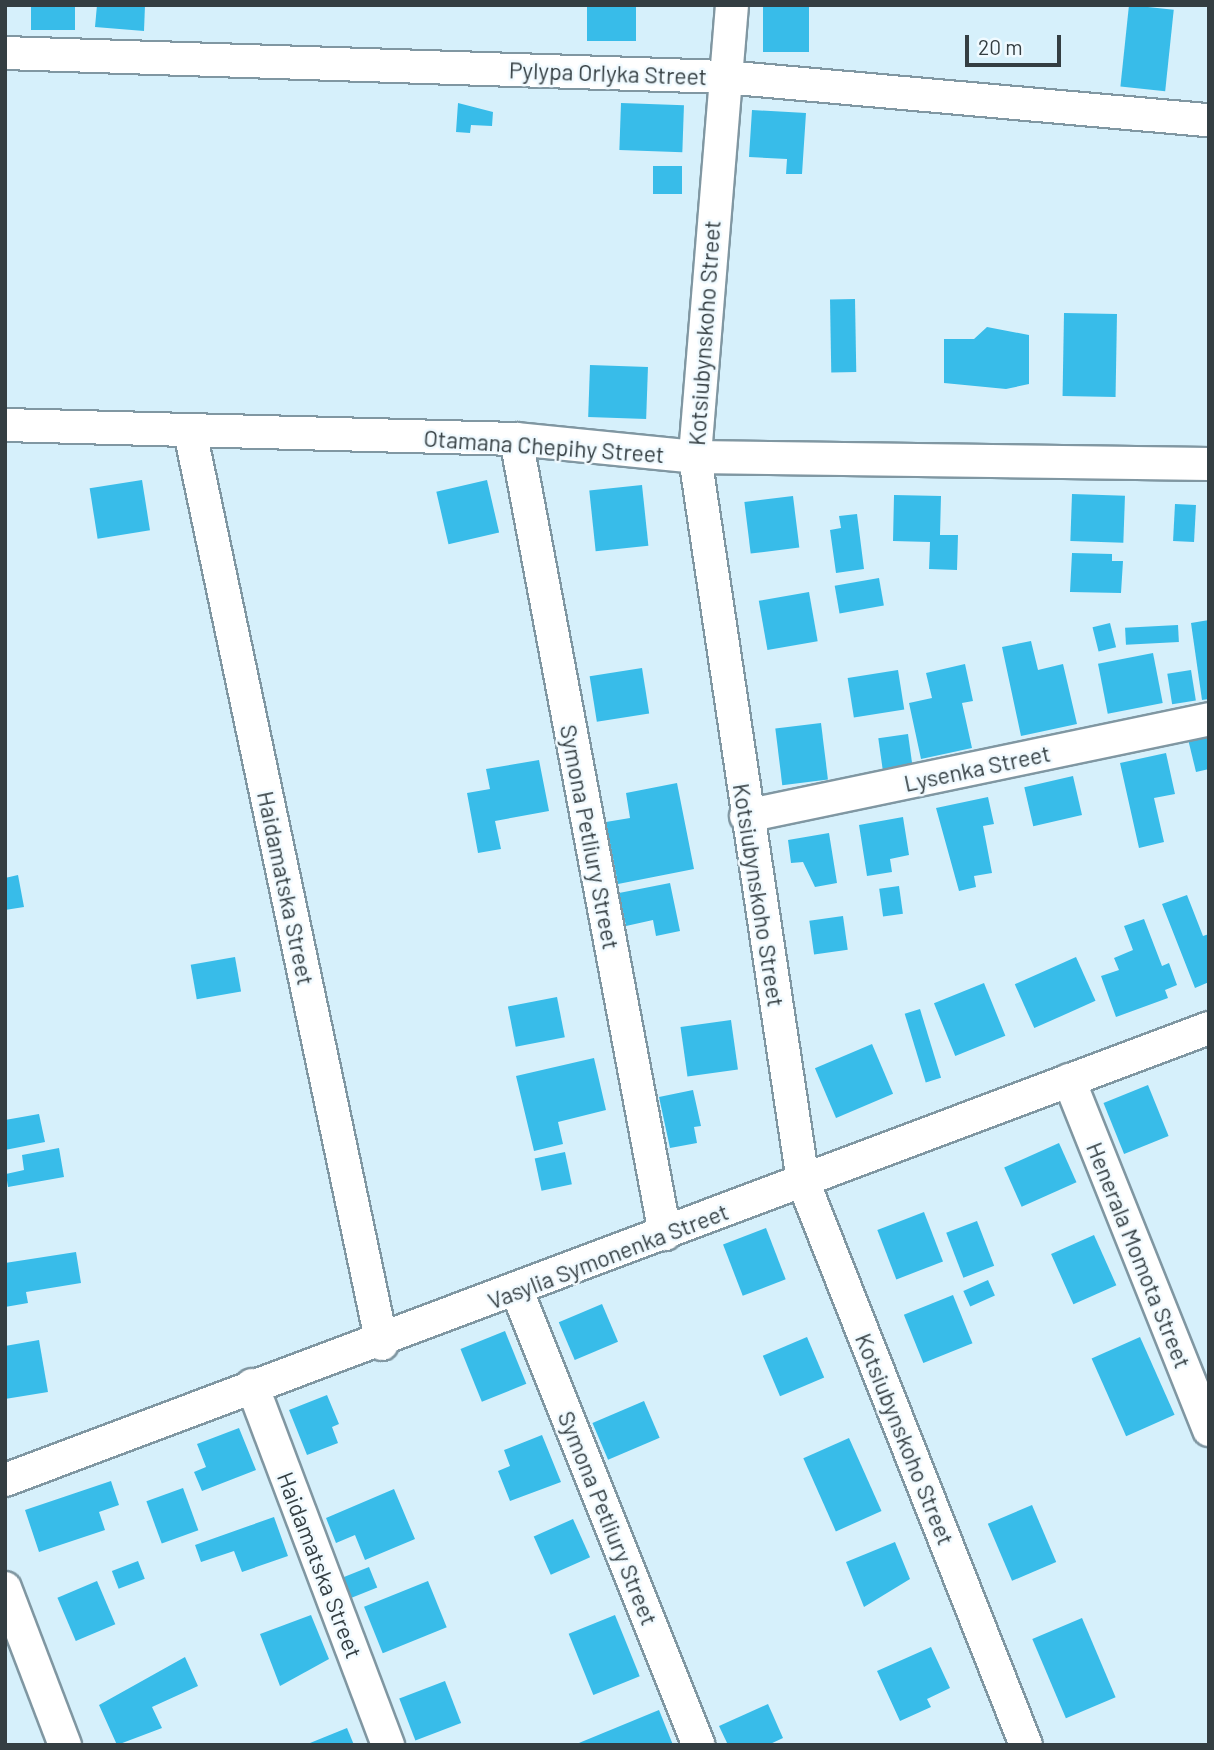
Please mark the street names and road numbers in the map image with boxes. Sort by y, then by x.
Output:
street label: Pylypa Orlyka Street [508,56,708,90]
street label: Kotsiubynskoho Street [682,219,726,447]
street label: Otamana Chepihy Street [423,424,665,468]
street label: Symona Petliury Street [555,722,625,952]
street label: Lysenka Street [901,739,1053,797]
street label: Kotsiubynskoho Street [728,781,790,1009]
street label: Haidamatska Street [252,789,320,987]
street label: Henerala Momota Street [1081,1138,1197,1372]
street label: Vasylia Symonenka Street [484,1197,732,1315]
street label: Kotsiubynskoho Street [850,1329,960,1549]
street label: Symona Petliury Street [552,1407,664,1629]
street label: Haidamatska Street [272,1468,368,1662]

